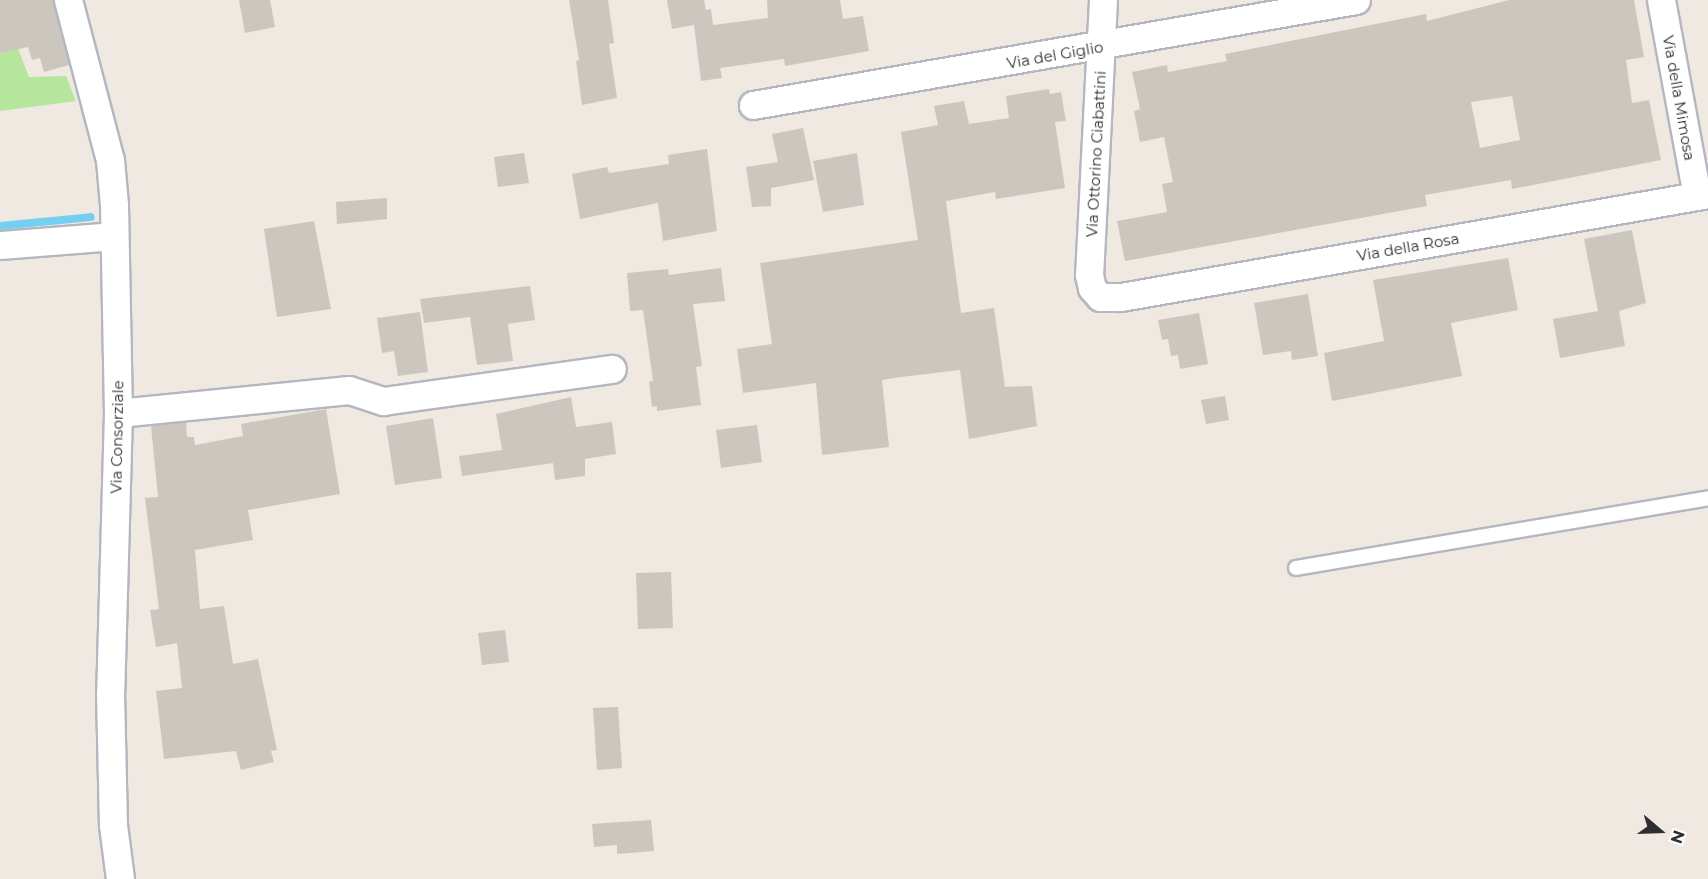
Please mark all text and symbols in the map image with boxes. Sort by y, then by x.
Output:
street label: Via della Mimosa [1659,34,1699,162]
street label: Via del Giglio [1005,38,1105,72]
street label: Via Ottorino Ciabattini [1083,70,1109,238]
street label: Via della Rosa [1355,229,1461,265]
street label: Via Consorziale [107,380,127,494]
north arrow [1630,801,1690,861]
text: N [1666,828,1689,846]

